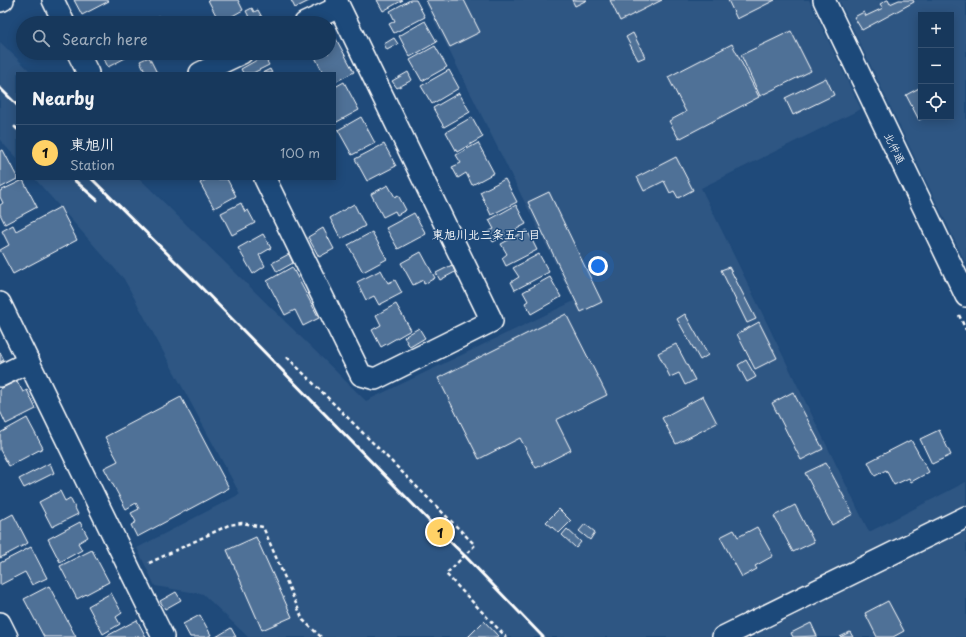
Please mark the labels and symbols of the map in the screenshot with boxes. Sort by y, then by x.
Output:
street label: 北仲通 [880,129,910,167]
district label: 東旭川北三条五丁目 [432,225,540,243]
your location [588,256,608,276]
pin: 1 [427,517,453,547]

